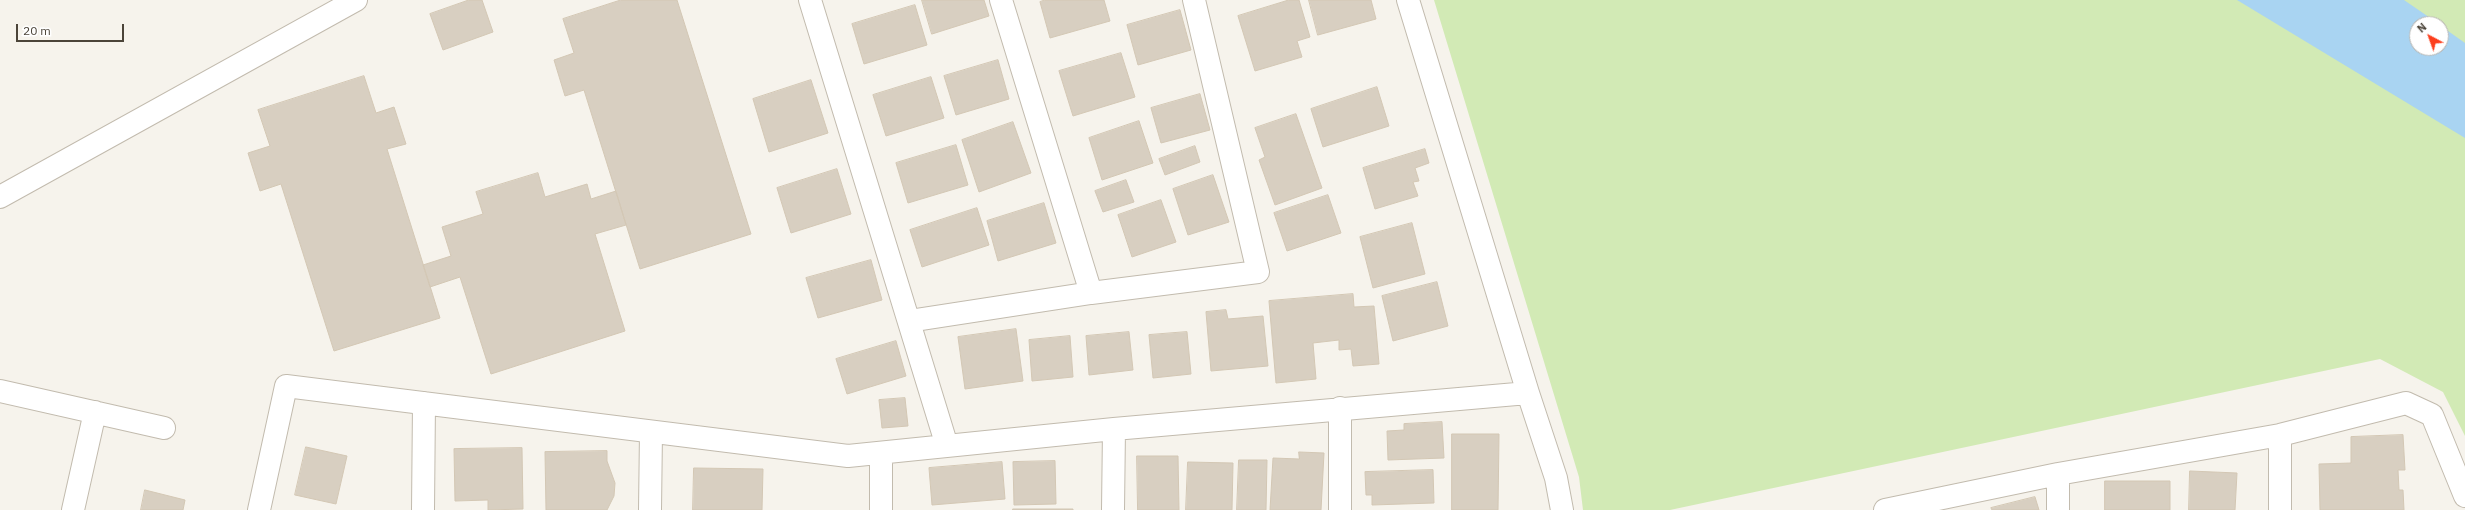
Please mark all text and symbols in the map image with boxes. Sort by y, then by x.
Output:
scale bar [18,16,126,42]
north arrow [2409,16,2449,56]
text: N [2414,20,2429,36]
text: 20 m [23,23,51,38]

